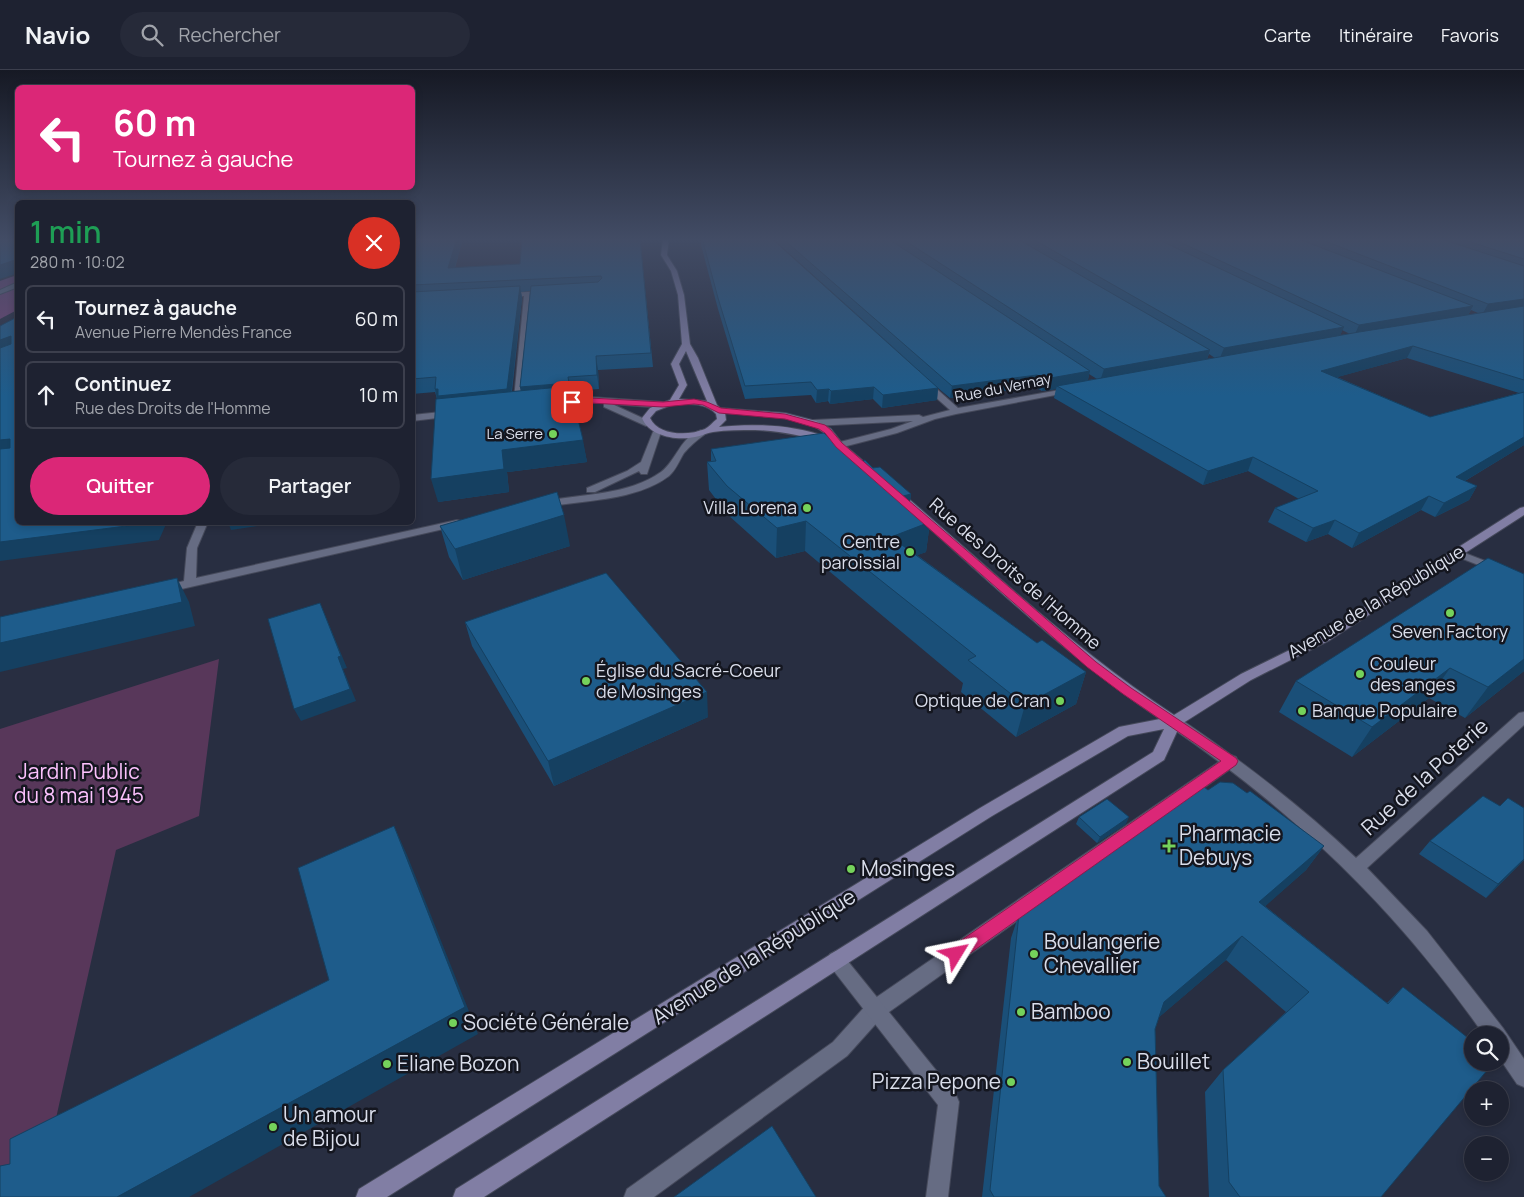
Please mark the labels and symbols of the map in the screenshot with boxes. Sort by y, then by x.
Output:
street label: Rue du Vernay [953,368,1053,407]
pin [551,381,593,423]
place label: La Serre [487,423,543,444]
marker: La Serre [547,428,559,440]
street label: Rue des Droits de l'Homme [925,492,1107,655]
place label: Villa Lorena [703,495,797,519]
marker: Villa Lorena [801,502,813,514]
place label: Centre paroissial [821,529,900,574]
street label: Avenue de la République [1283,539,1468,663]
marker: Centre paroissial [904,546,916,558]
marker: Seven Factory [1444,607,1456,619]
place label: Seven Factory [1392,619,1509,643]
place label: Couleur des anges [1370,651,1456,696]
place label: Église du Sacré-Coeur de Mosinges [596,658,781,703]
marker: Couleur des anges [1354,668,1366,680]
marker: Église du Sacré-Coeur de Mosinges [580,675,592,687]
place label: Optique de Cran [915,688,1050,712]
marker: Optique de Cran [1054,695,1066,707]
place label: Banque Populaire [1312,698,1457,722]
marker: Banque Populaire [1296,705,1308,717]
street label: Rue de la Poterie [1355,712,1494,841]
park label: Jardin Public du 8 mai 1945 [14,757,144,809]
place label: Pharmacie Debuys [1179,819,1281,871]
marker: Pharmacie Debuys [1163,840,1175,852]
place label: Mosinges [861,854,955,882]
marker: Mosinges [845,863,857,875]
street label: Avenue de la République [646,882,861,1030]
position arrow [929,927,981,979]
place label: Boulangerie Chevallier [1044,927,1160,979]
marker: Boulangerie Chevallier [1028,948,1040,960]
place label: Bamboo [1031,997,1111,1025]
marker: Bamboo [1015,1006,1027,1018]
place label: Société Générale [463,1008,629,1036]
marker: Société Générale [447,1017,459,1029]
place label: Bouillet [1137,1047,1210,1075]
place label: Eliane Bozon [397,1049,519,1077]
marker: Bouillet [1121,1056,1133,1068]
marker: Eliane Bozon [381,1058,393,1070]
place label: Pizza Pepone [872,1067,1001,1095]
marker: Pizza Pepone [1005,1076,1017,1088]
place label: Un amour de Bijou [283,1100,377,1152]
marker: Un amour de Bijou [267,1121,279,1133]

